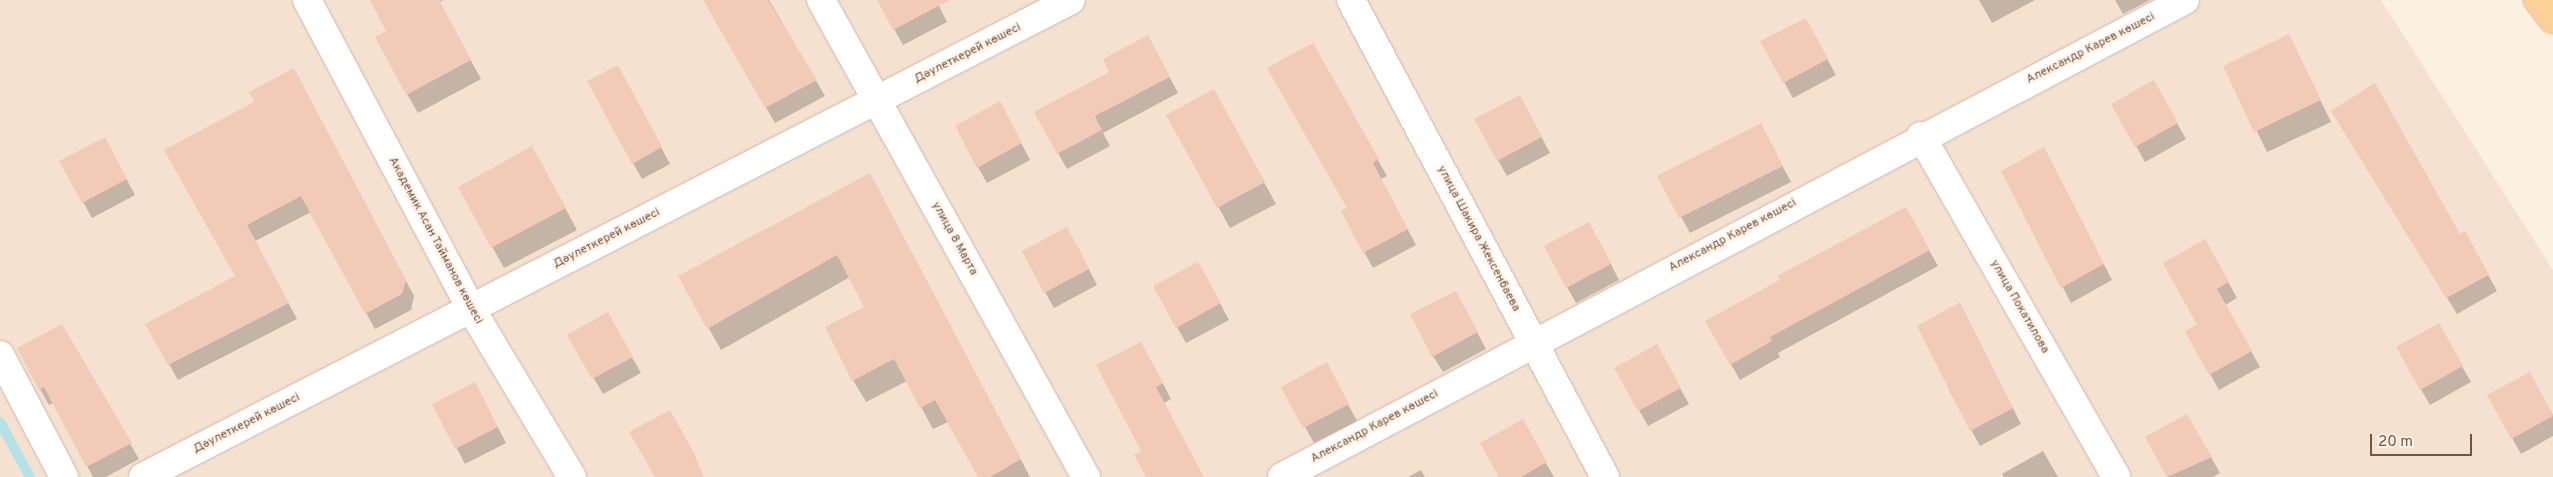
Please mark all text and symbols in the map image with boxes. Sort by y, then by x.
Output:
street label: Александр Карев көшесі [2024,10,2158,88]
street label: Дәулеткерей көшесі [912,21,1024,87]
street label: Академик Асан Тайманов көшесі [385,155,485,327]
street label: улица Шакира Жексенбаева [1433,164,1523,314]
street label: Александр Карев көшесі [1667,196,1799,276]
street label: улица 8 Марта [928,200,980,278]
street label: Дәулеткерей көшесі [551,206,663,272]
street label: улица Покатилова [1986,258,2052,356]
street label: Александр Карев көшесі [1309,387,1441,467]
street label: Дәулеткерей көшесі [191,391,303,457]
scale bar [2373,424,2476,456]
text: 20 m [2378,433,2413,452]

